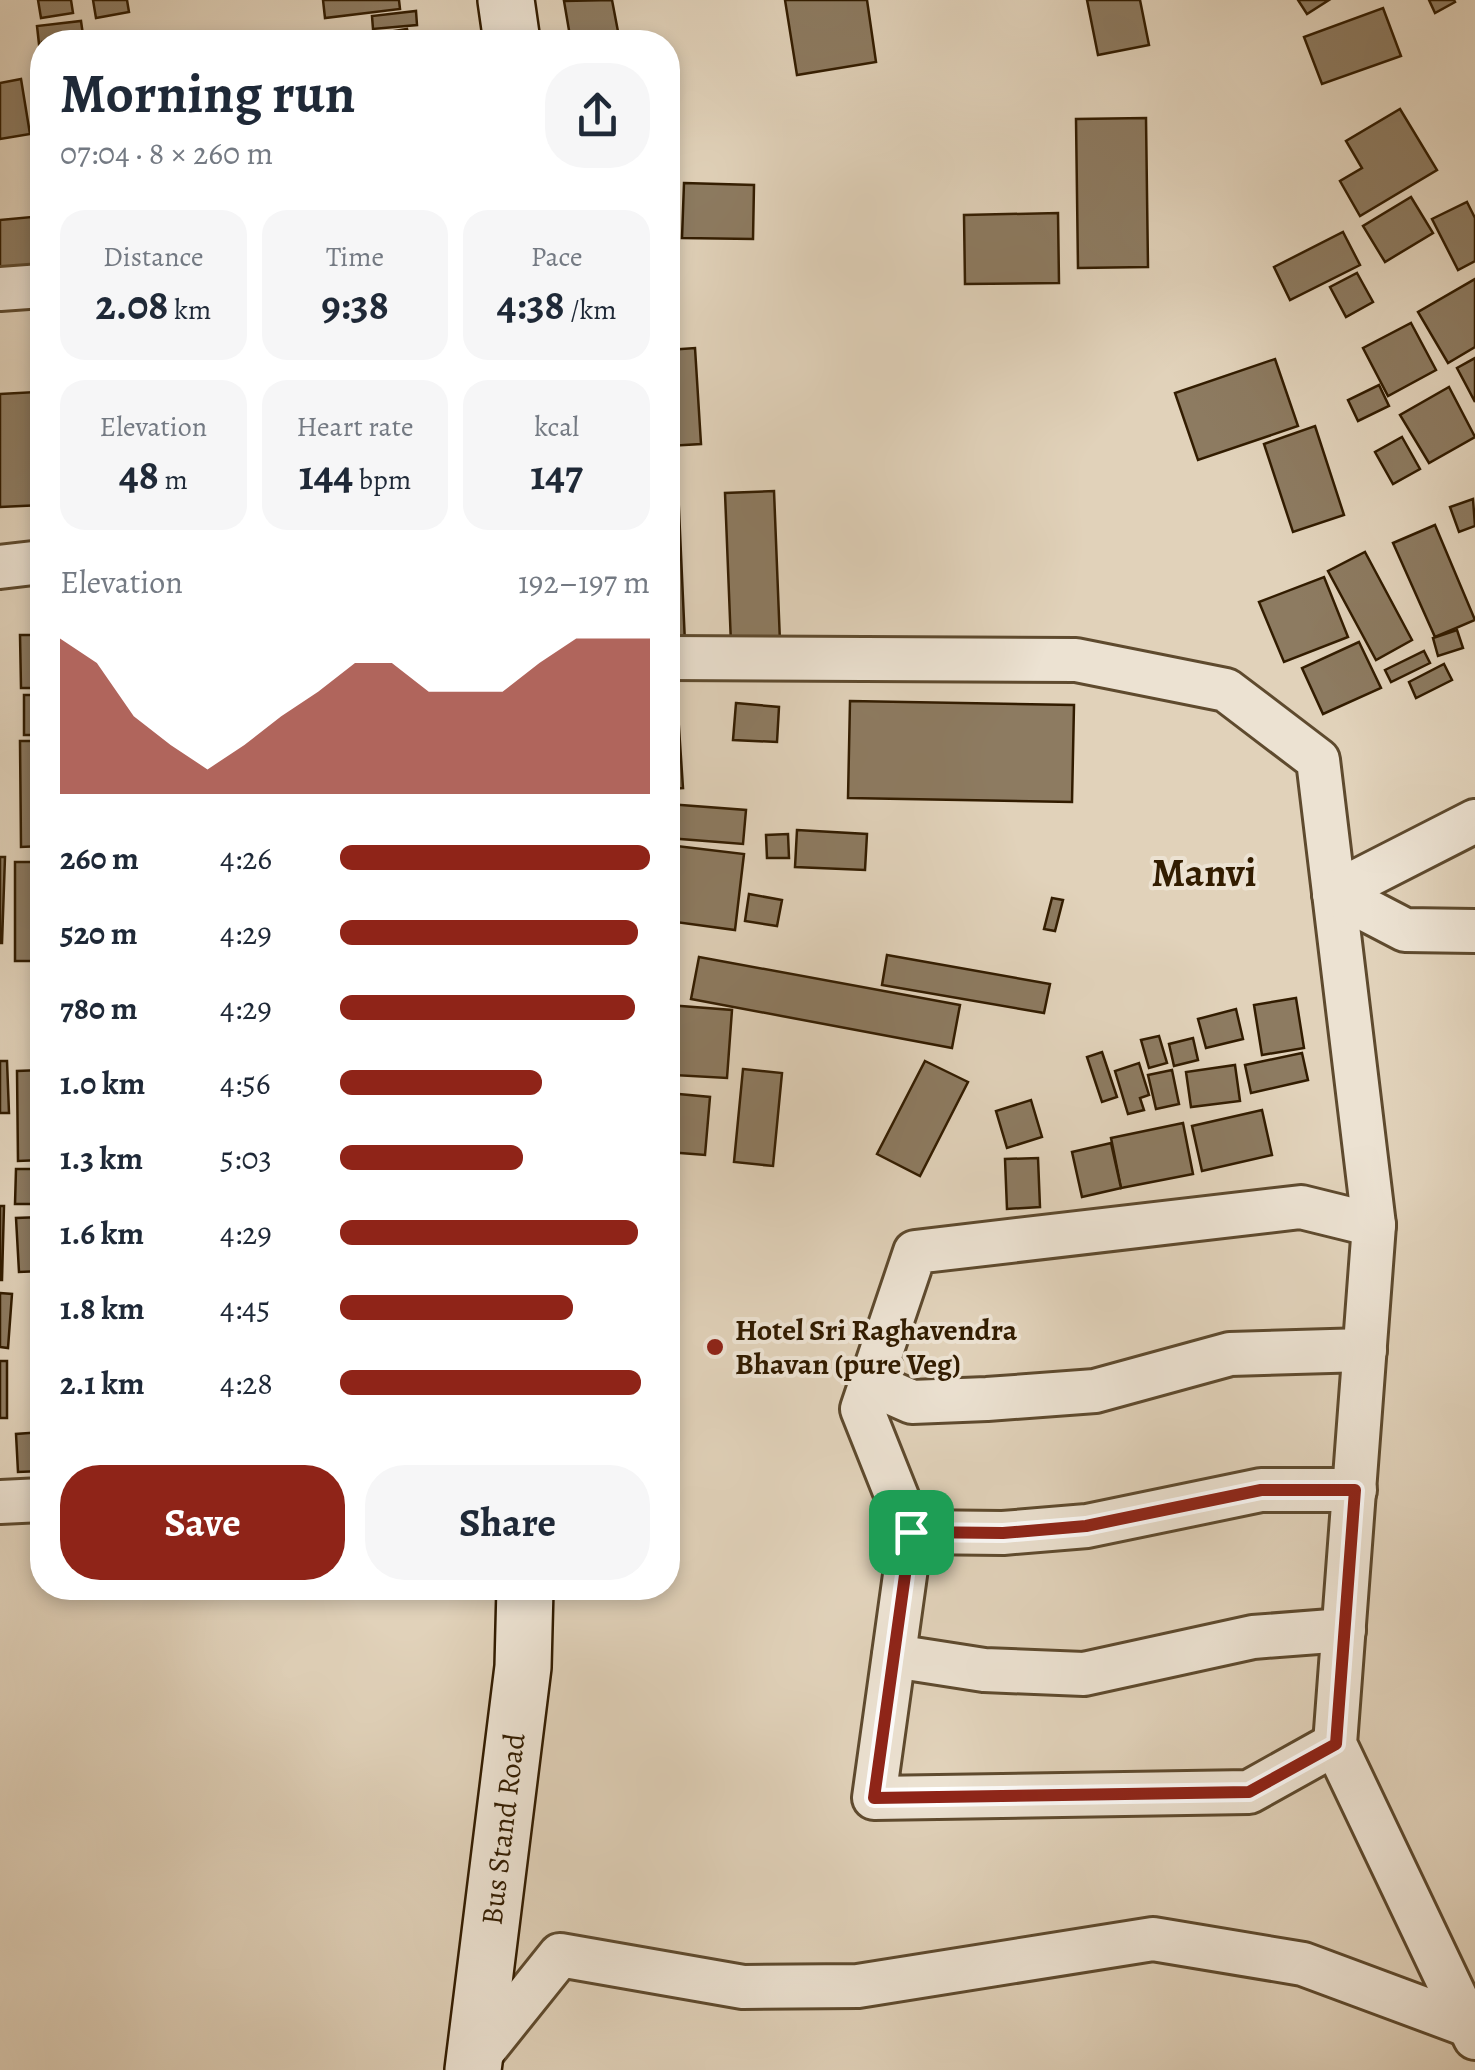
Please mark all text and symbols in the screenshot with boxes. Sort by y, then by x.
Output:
text: Morning run [60,56,355,131]
button: share [545,63,650,168]
text: 07:04 · 8 × 260 m [60,131,273,175]
text: Distance [103,238,204,276]
text: Time [326,238,384,276]
text: Pace [531,238,583,276]
text: 2.08 [95,276,169,333]
text: 9:38 [321,276,389,333]
text: 4:38 [497,276,565,333]
text: km [169,291,211,329]
text: /km [565,291,617,329]
text: Elevation [100,408,207,446]
text: Heart rate [297,408,413,446]
text: kcal [534,408,579,446]
text: 48 [119,446,159,503]
text: 144 [299,446,353,503]
text: 147 [530,446,583,503]
text: m [159,461,188,499]
text: bpm [353,461,411,499]
text: Elevation [60,560,183,604]
text: 192–197 m [518,560,650,604]
text: 260 m [60,836,139,880]
text: 4:26 [220,836,272,880]
district label: Manvi [1152,845,1256,900]
text: 520 m [60,911,138,955]
text: 4:29 [220,911,272,955]
text: 780 m [60,986,138,1030]
text: 4:29 [220,986,272,1030]
text: 1.0 km [60,1061,145,1105]
text: 4:56 [220,1061,271,1105]
text: 1.3 km [60,1136,143,1180]
text: 5:03 [220,1136,272,1180]
text: 1.6 km [60,1211,144,1255]
text: 4:29 [220,1211,272,1255]
text: 1.8 km [60,1286,145,1330]
text: 4:45 [220,1286,270,1330]
place label: Hotel Sri Raghavendra Bhavan (pure Veg) [735,1310,1018,1384]
marker: Hotel Sri Raghavendra Bhavan (pure Veg) [704,1336,726,1358]
text: 2.1 km [60,1361,145,1405]
text: 4:28 [220,1361,273,1405]
button: Save [60,1465,345,1580]
button: Share [365,1465,650,1580]
pin [869,1490,954,1575]
icon: arrive [884,1505,939,1560]
street label: Bus Stand Road [471,1730,535,1927]

